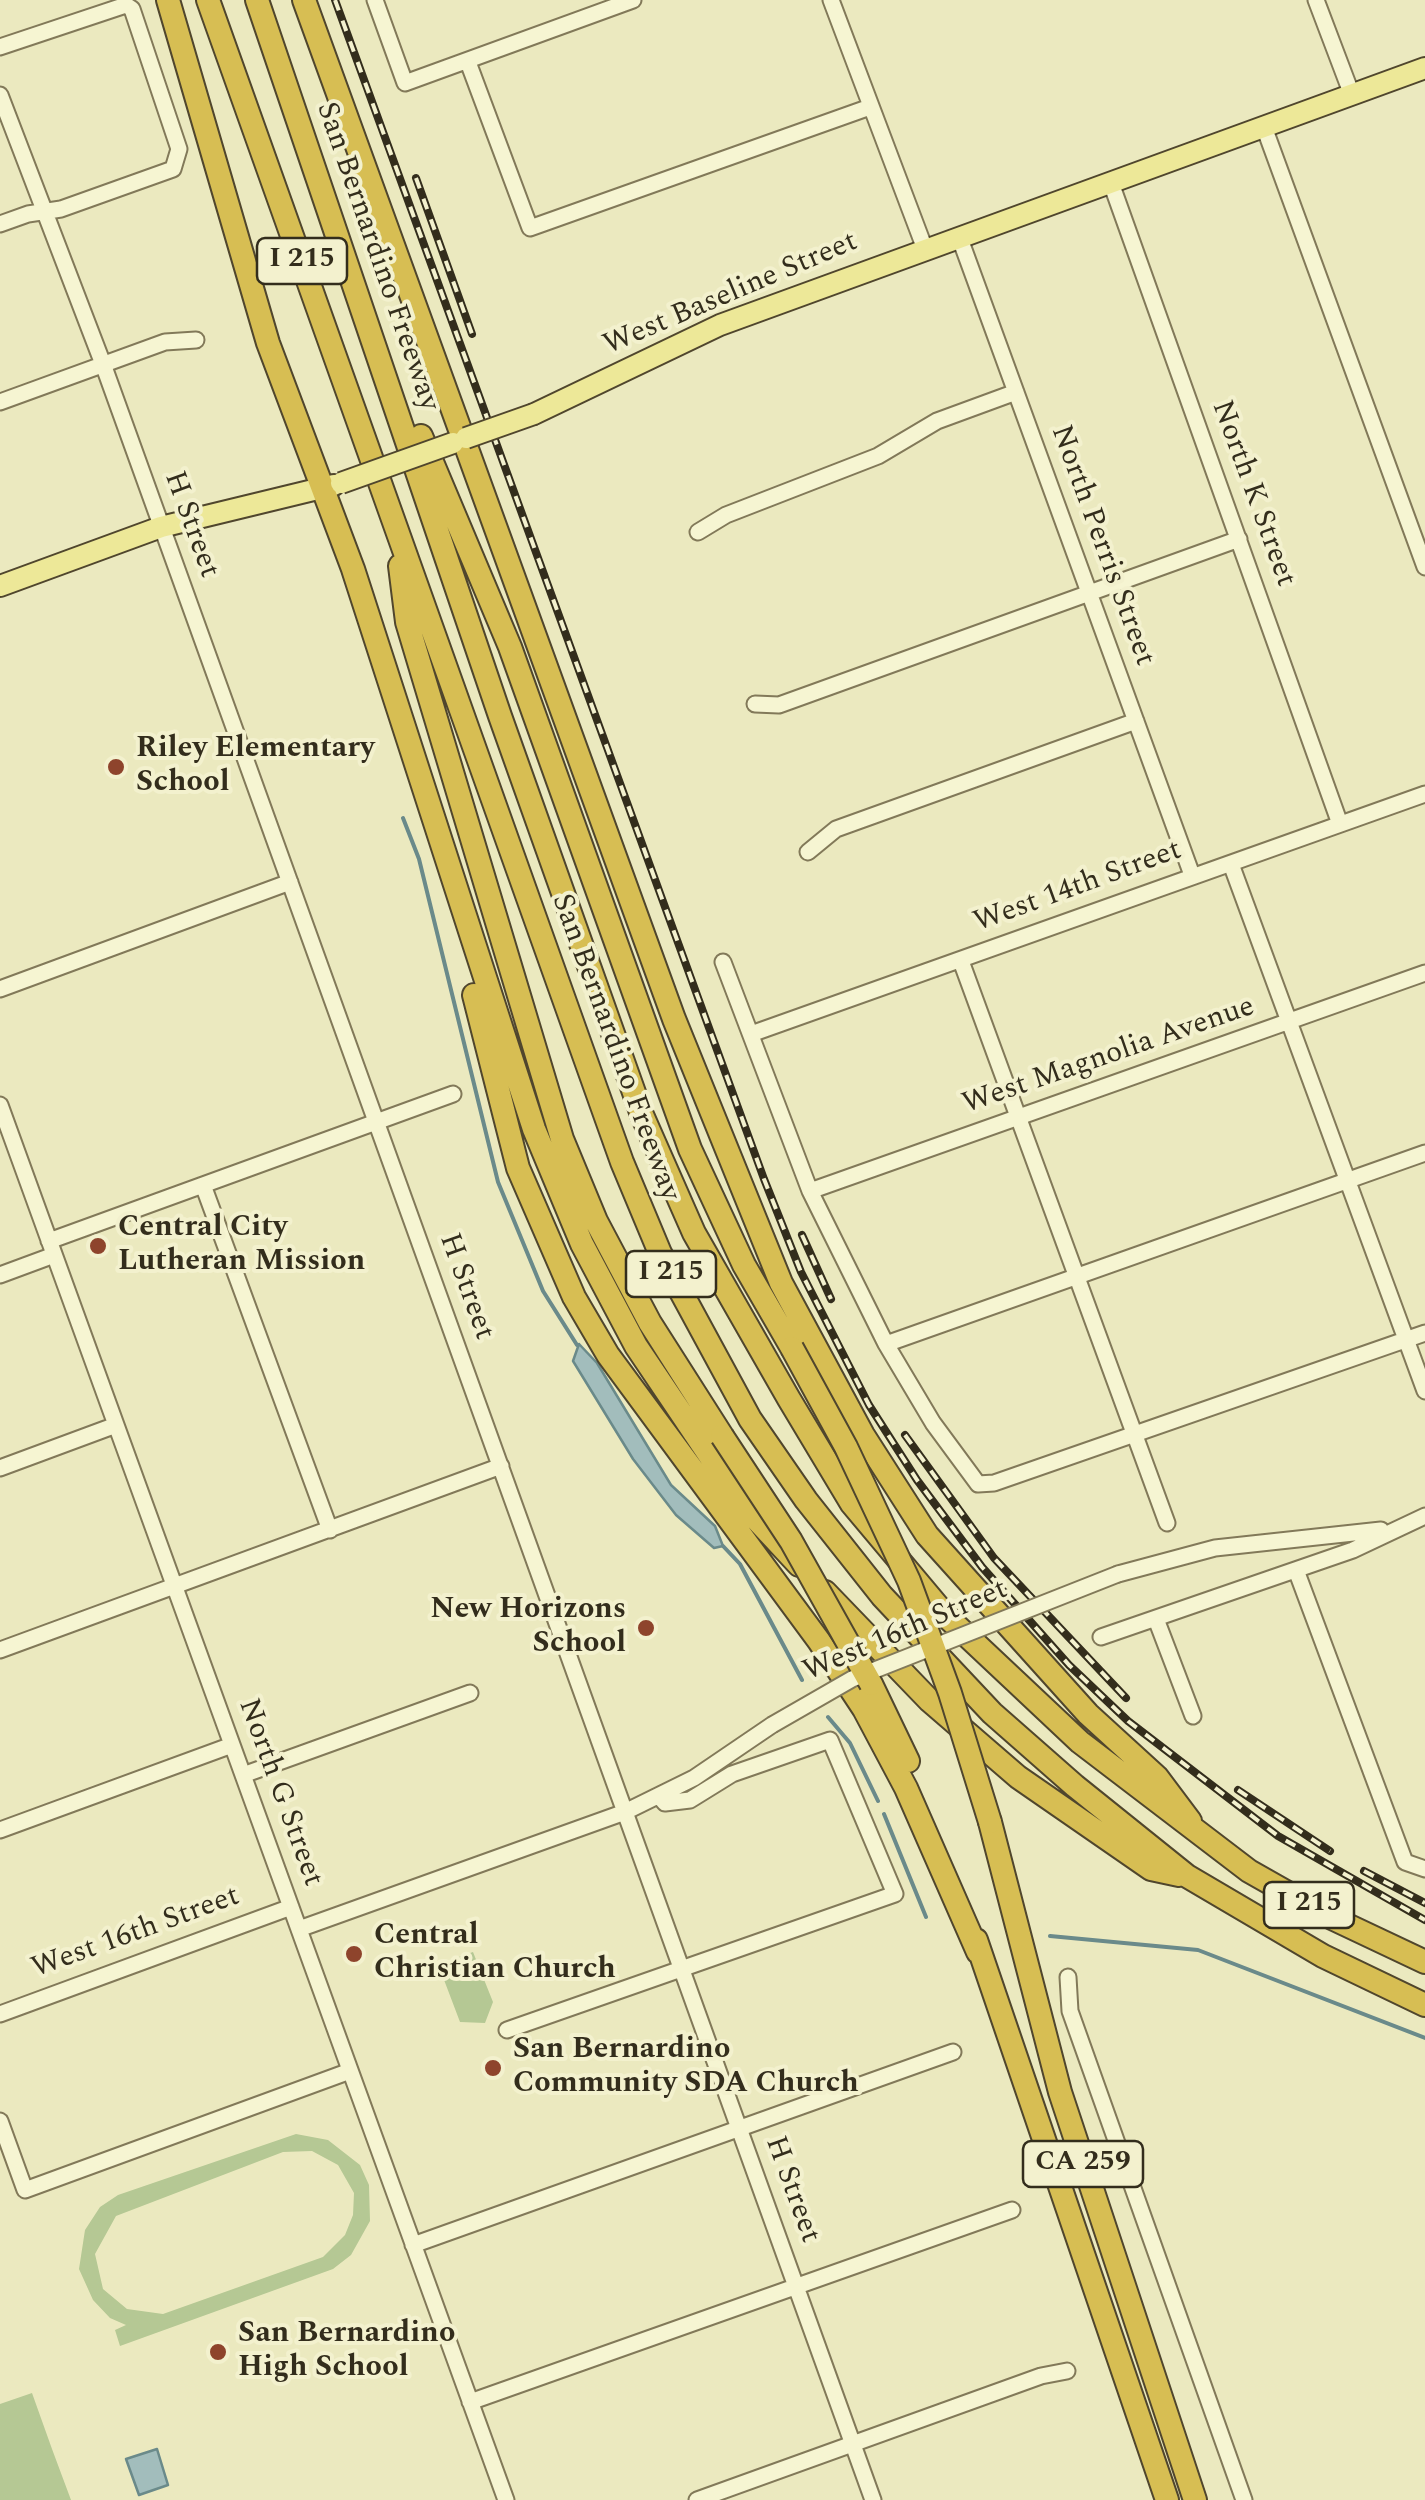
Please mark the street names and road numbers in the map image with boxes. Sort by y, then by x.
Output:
street label: San Bernardino Freeway [306,98,446,416]
street label: West Baseline Street [599,225,863,365]
road number: I 215 [257,238,347,284]
street label: North K Street [1202,396,1302,592]
street label: North Perris Street [1041,421,1161,671]
street label: H Street [154,467,226,583]
street label: West 14th Street [969,834,1187,942]
street label: San Bernardino Freeway [542,890,686,1206]
street label: West Magnolia Avenue [958,990,1260,1124]
street label: H Street [429,1229,501,1345]
road number: I 215 [626,1251,716,1297]
street label: West 16th Street [798,1573,1014,1691]
street label: North G Street [228,1694,330,1892]
street label: West 16th Street [27,1880,245,1988]
road number: I 215 [1264,1882,1354,1928]
street label: H Street [755,2132,827,2248]
road number: CA 259 [1023,2141,1143,2187]

